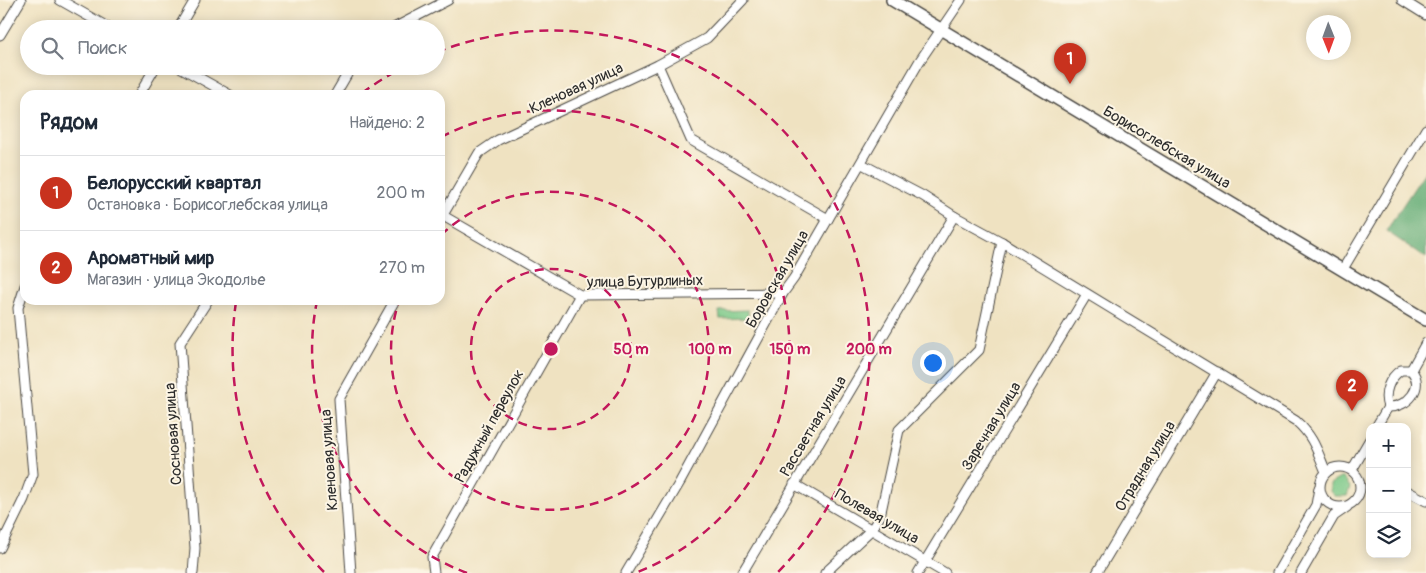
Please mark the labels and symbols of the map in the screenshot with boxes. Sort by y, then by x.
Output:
north arrow [1306,15,1351,60]
pin: 1 [1054,43,1086,84]
street label: Кленовая улица [526,58,626,119]
street label: Борисоглебская улица [1099,102,1234,193]
street label: Боровская улица [742,227,813,331]
street label: улица Бутурлиных [586,271,703,292]
centre of rings [542,340,560,358]
text: 50 m [614,340,648,359]
text: 100 m [689,340,731,359]
text: 150 m [770,340,810,359]
text: 200 m [846,340,892,359]
your location [920,350,946,376]
street label: Радужный переулок [450,366,529,486]
pin: 2 [1336,370,1368,411]
street label: Рассветная улица [776,372,851,480]
street label: Заречная улица [957,378,1025,474]
street label: Сосновая улица [160,382,187,486]
street label: Кленовая улица [316,409,343,511]
street label: Отрадная улица [1111,418,1180,515]
street label: Полевая улица [831,485,922,548]

